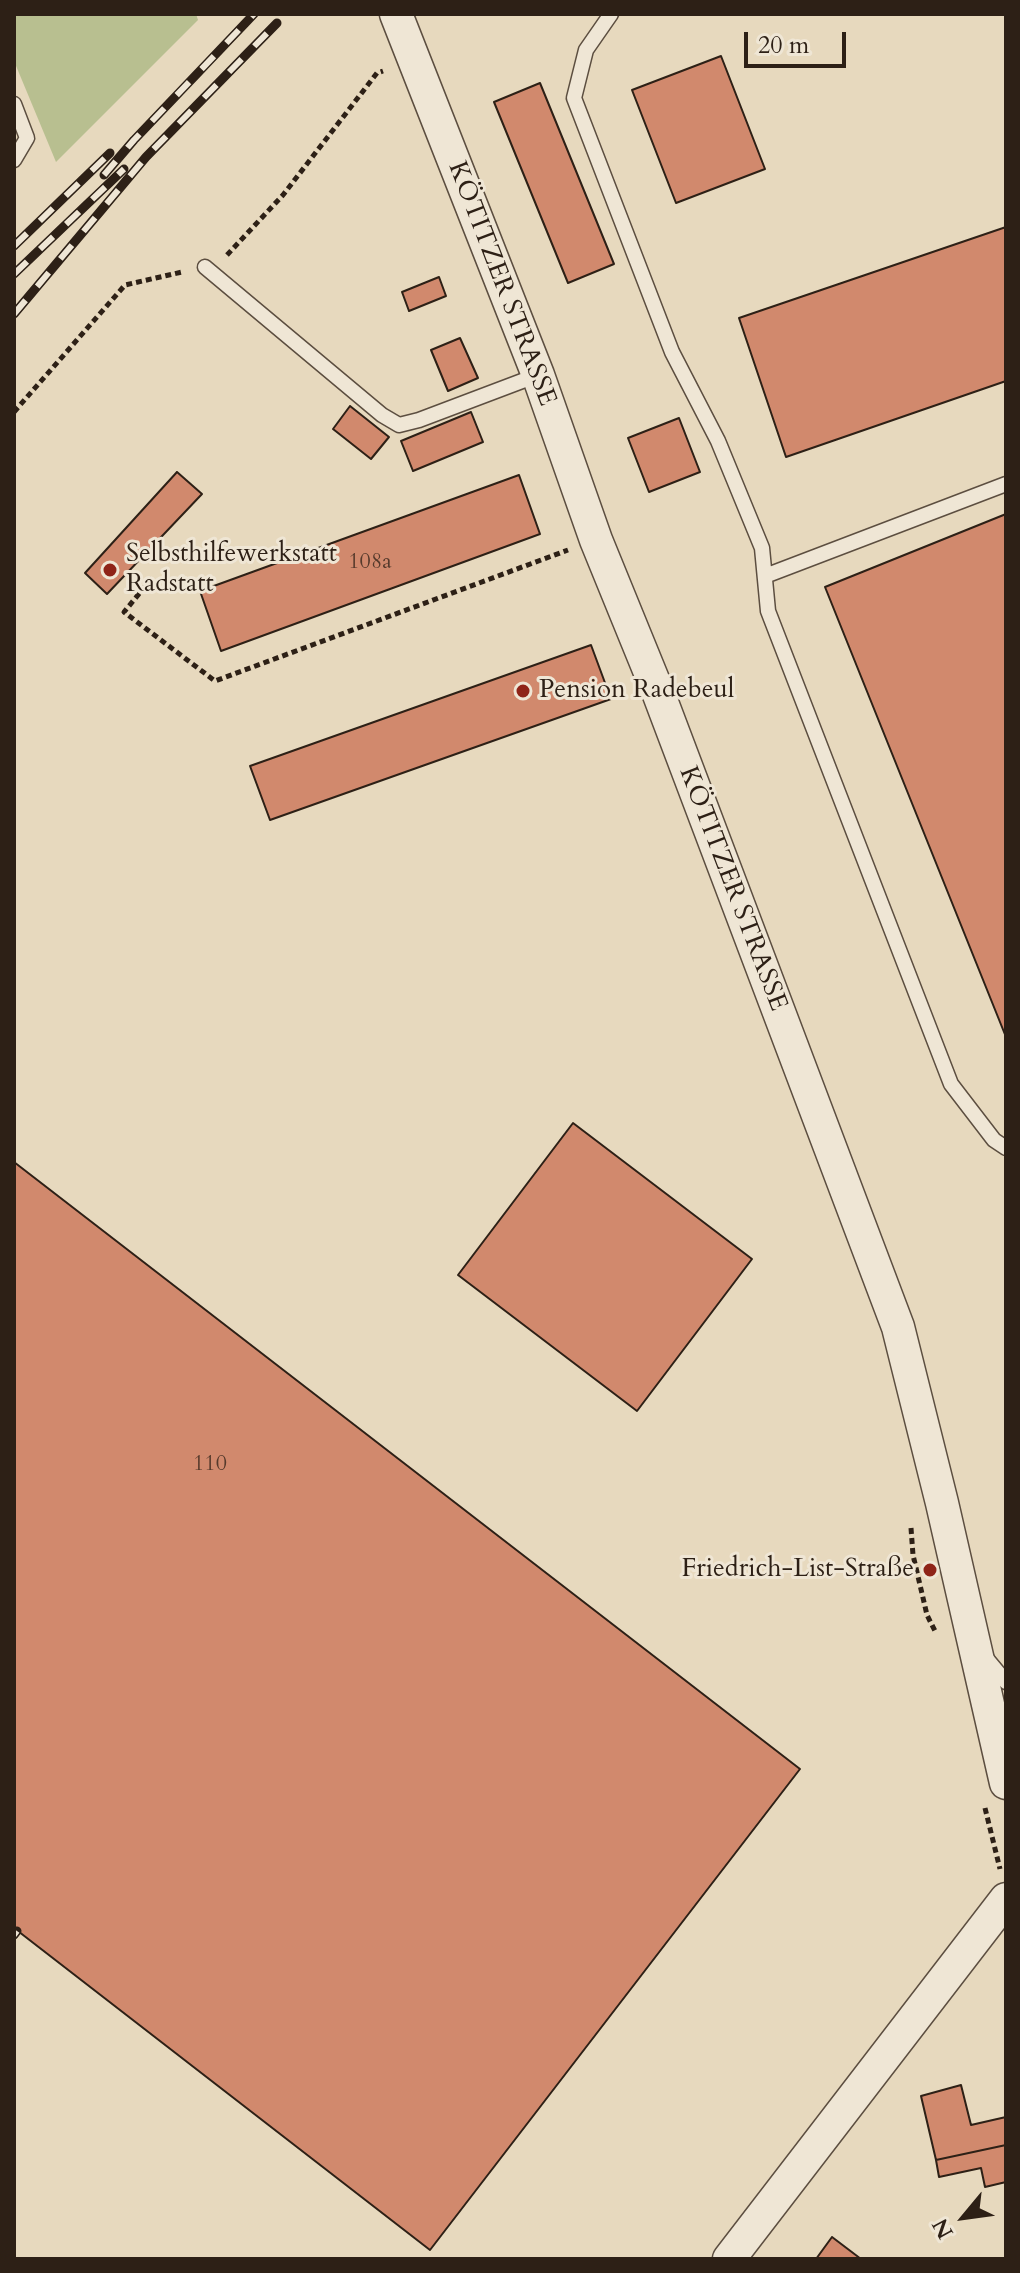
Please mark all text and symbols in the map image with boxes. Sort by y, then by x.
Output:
scale bar [748,16,850,66]
text: 20 m [758,29,809,62]
street label: KÖTITZER STRASSE [440,157,562,411]
place label: Selbsthilfewerkstatt Radstatt [126,539,337,600]
house number: 108a [348,550,392,576]
marker: Selbsthilfewerkstatt Radstatt [101,561,119,579]
place label: Pension Radebeul [539,675,734,707]
marker: Pension Radebeul [514,682,532,700]
street label: KÖTITZER STRASSE [671,762,793,1016]
house number: 110 [193,1452,227,1478]
place label: Friedrich-List-Straße [681,1554,914,1586]
marker: Friedrich-List-Straße [921,1561,939,1579]
north arrow [924,2177,1004,2257]
text: N [925,2213,961,2244]

